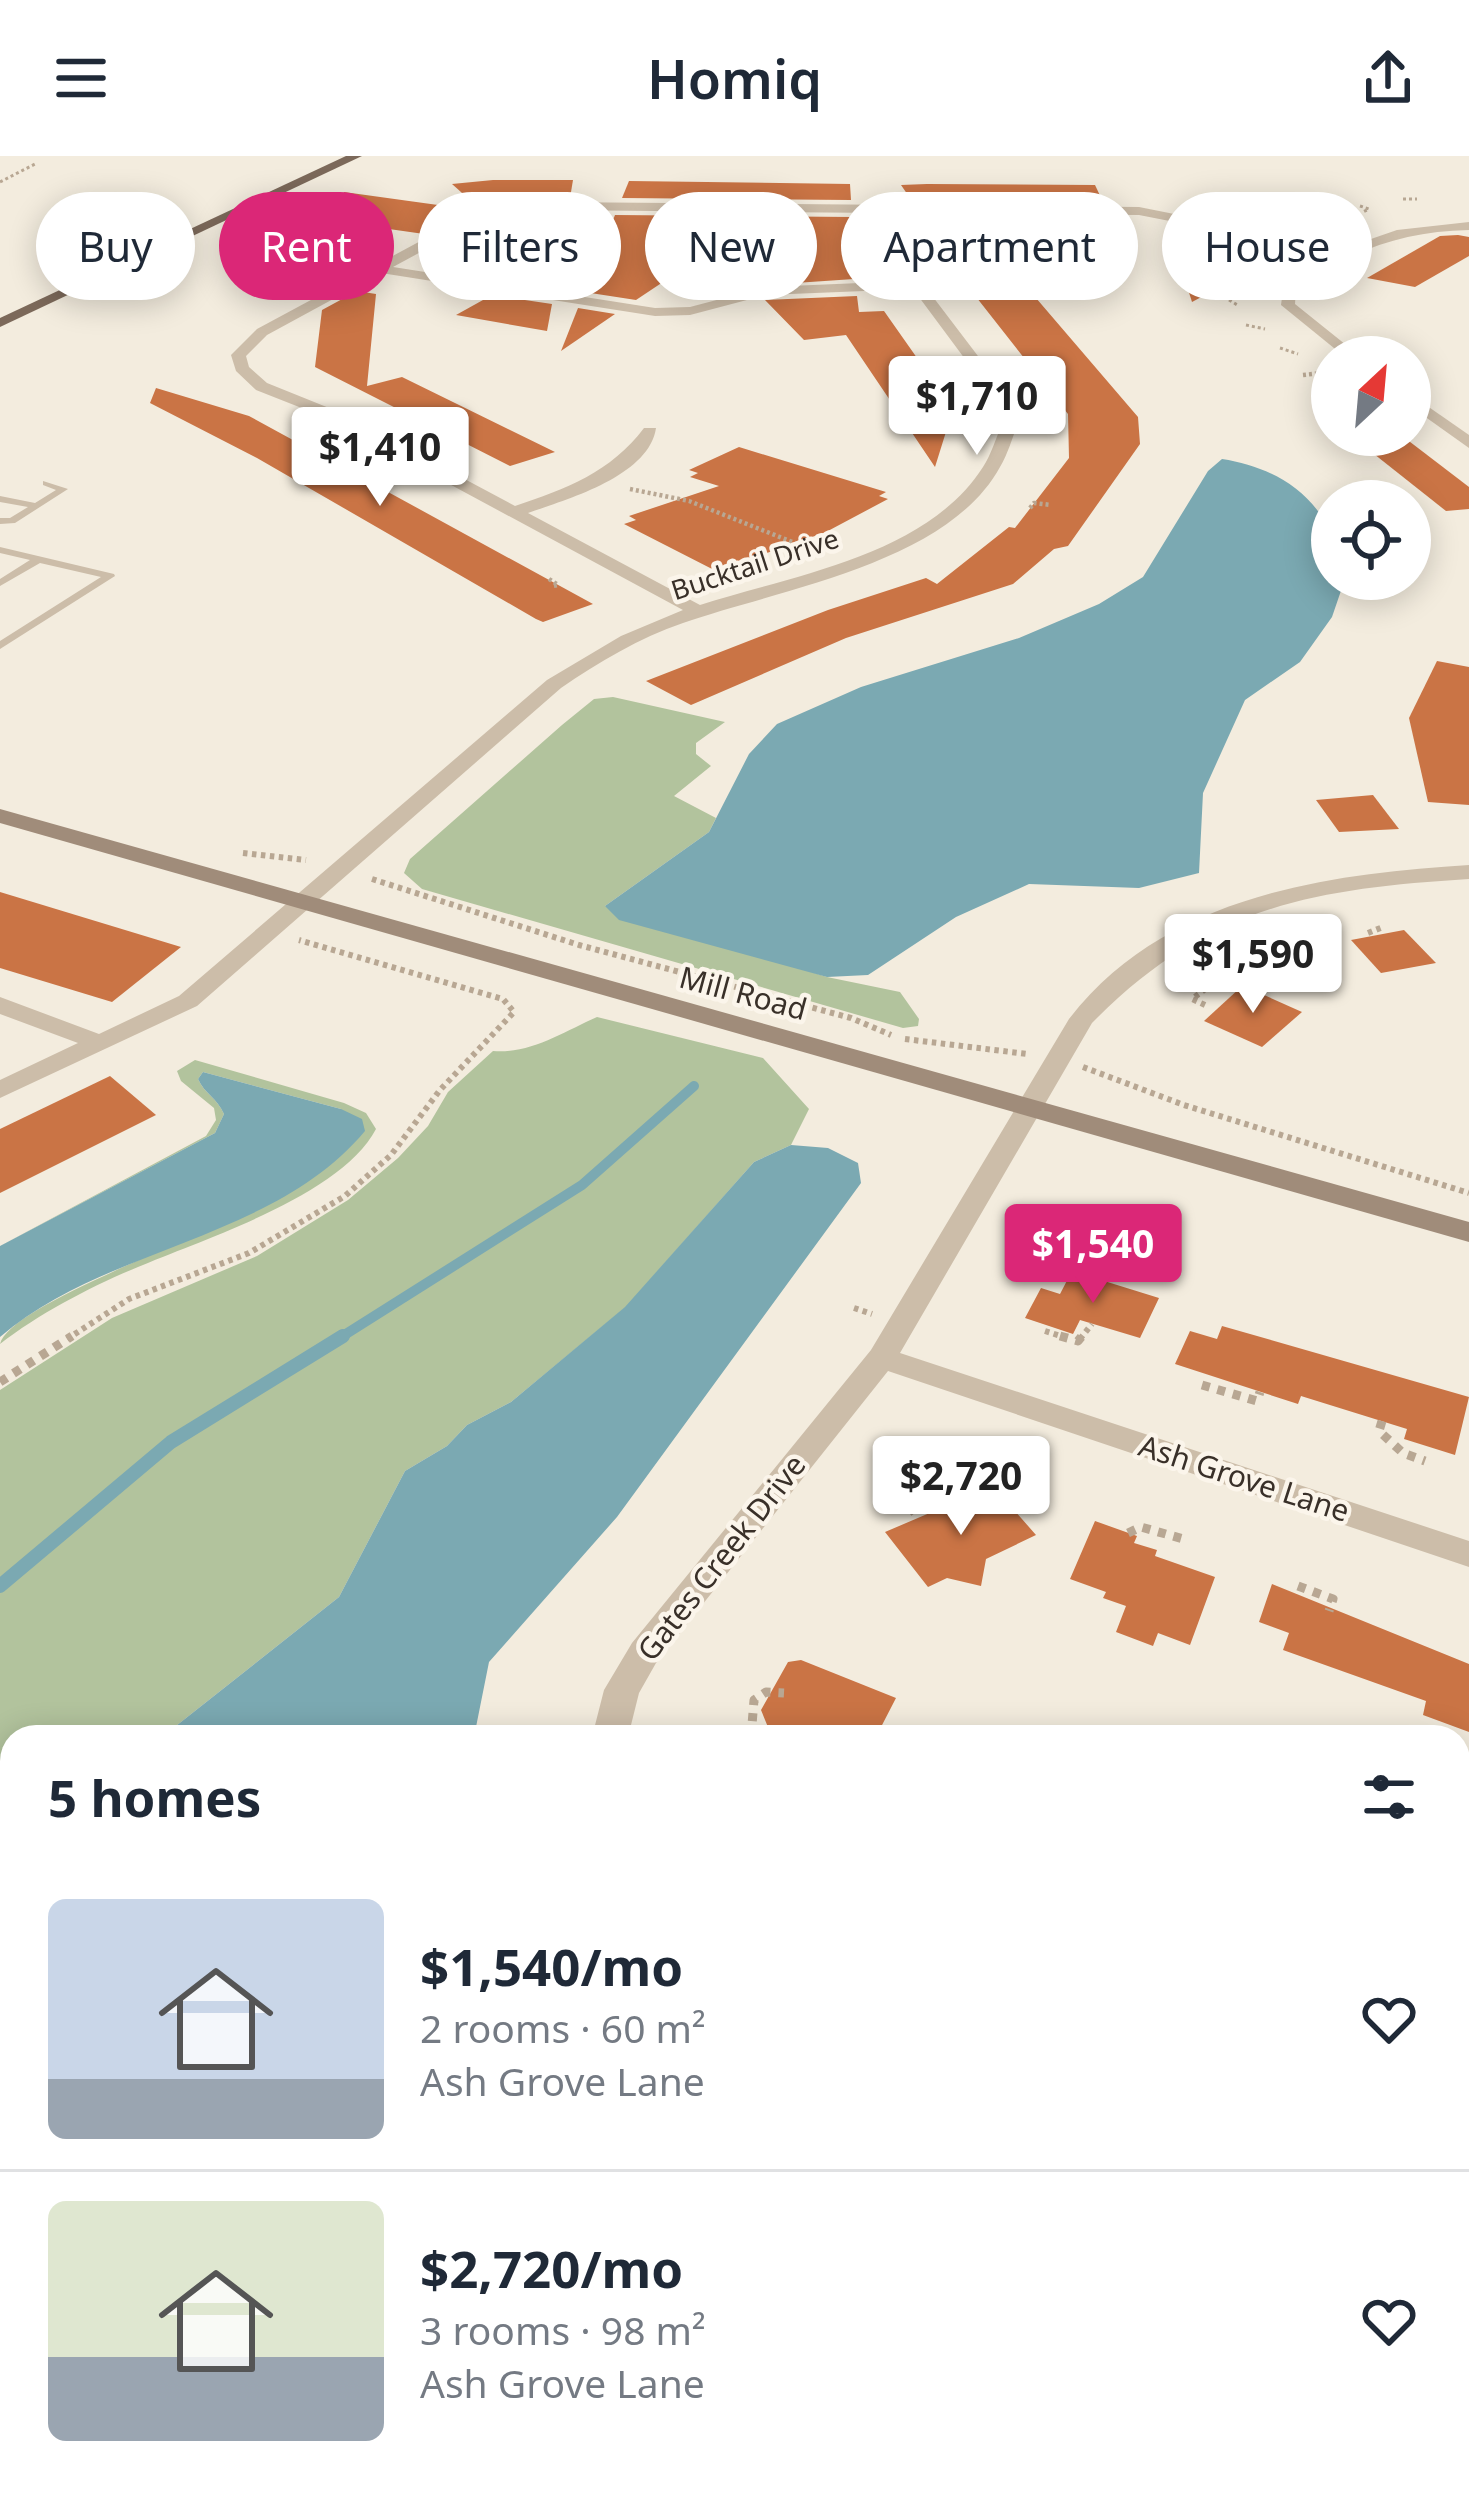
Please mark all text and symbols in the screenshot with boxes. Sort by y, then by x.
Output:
text: Homiq [647,41,822,115]
icon: menu [48,45,114,111]
icon: share [1355,45,1421,111]
chip: Buy [36,192,195,300]
chip: Rent [219,192,394,300]
chip: Filters [418,192,621,300]
chip: New [645,192,817,300]
chip: Apartment [841,192,1138,300]
chip: House [1162,192,1372,300]
north arrow [1311,336,1431,456]
map controls [1311,336,1431,600]
pin: $1,710 [879,356,1075,458]
text: $1,710 [916,368,1038,421]
pin: $1,410 [282,407,478,509]
text: $1,410 [319,419,441,472]
button: locate [1311,480,1431,600]
street label: Bucktail Drive [666,519,843,608]
pin: $1,590 [1155,914,1351,1016]
text: $1,590 [1192,926,1314,979]
street label: Mill Road [675,956,812,1029]
pin: $1,540 [995,1204,1191,1306]
text: $1,540 [1032,1216,1154,1269]
street label: Ash Grove Lane [1134,1424,1355,1531]
pin: $2,720 [863,1436,1059,1538]
street label: Gates Creek Drive [627,1445,814,1669]
text: $2,720 [900,1448,1022,1501]
text: 5 homes [48,1762,261,1832]
icon: filters [1356,1764,1422,1830]
text: $1,540/mo [420,1931,683,2001]
icon: home [144,1947,288,2091]
icon: heart [1356,1986,1422,2052]
text: 2 rooms · 60 m² [420,2001,706,2054]
text: Ash Grove Lane [420,2054,705,2107]
text: $2,720/mo [420,2233,683,2303]
icon: home [144,2249,288,2393]
icon: heart [1356,2288,1422,2354]
text: 3 rooms · 98 m² [420,2303,706,2356]
text: Ash Grove Lane [420,2356,705,2409]

